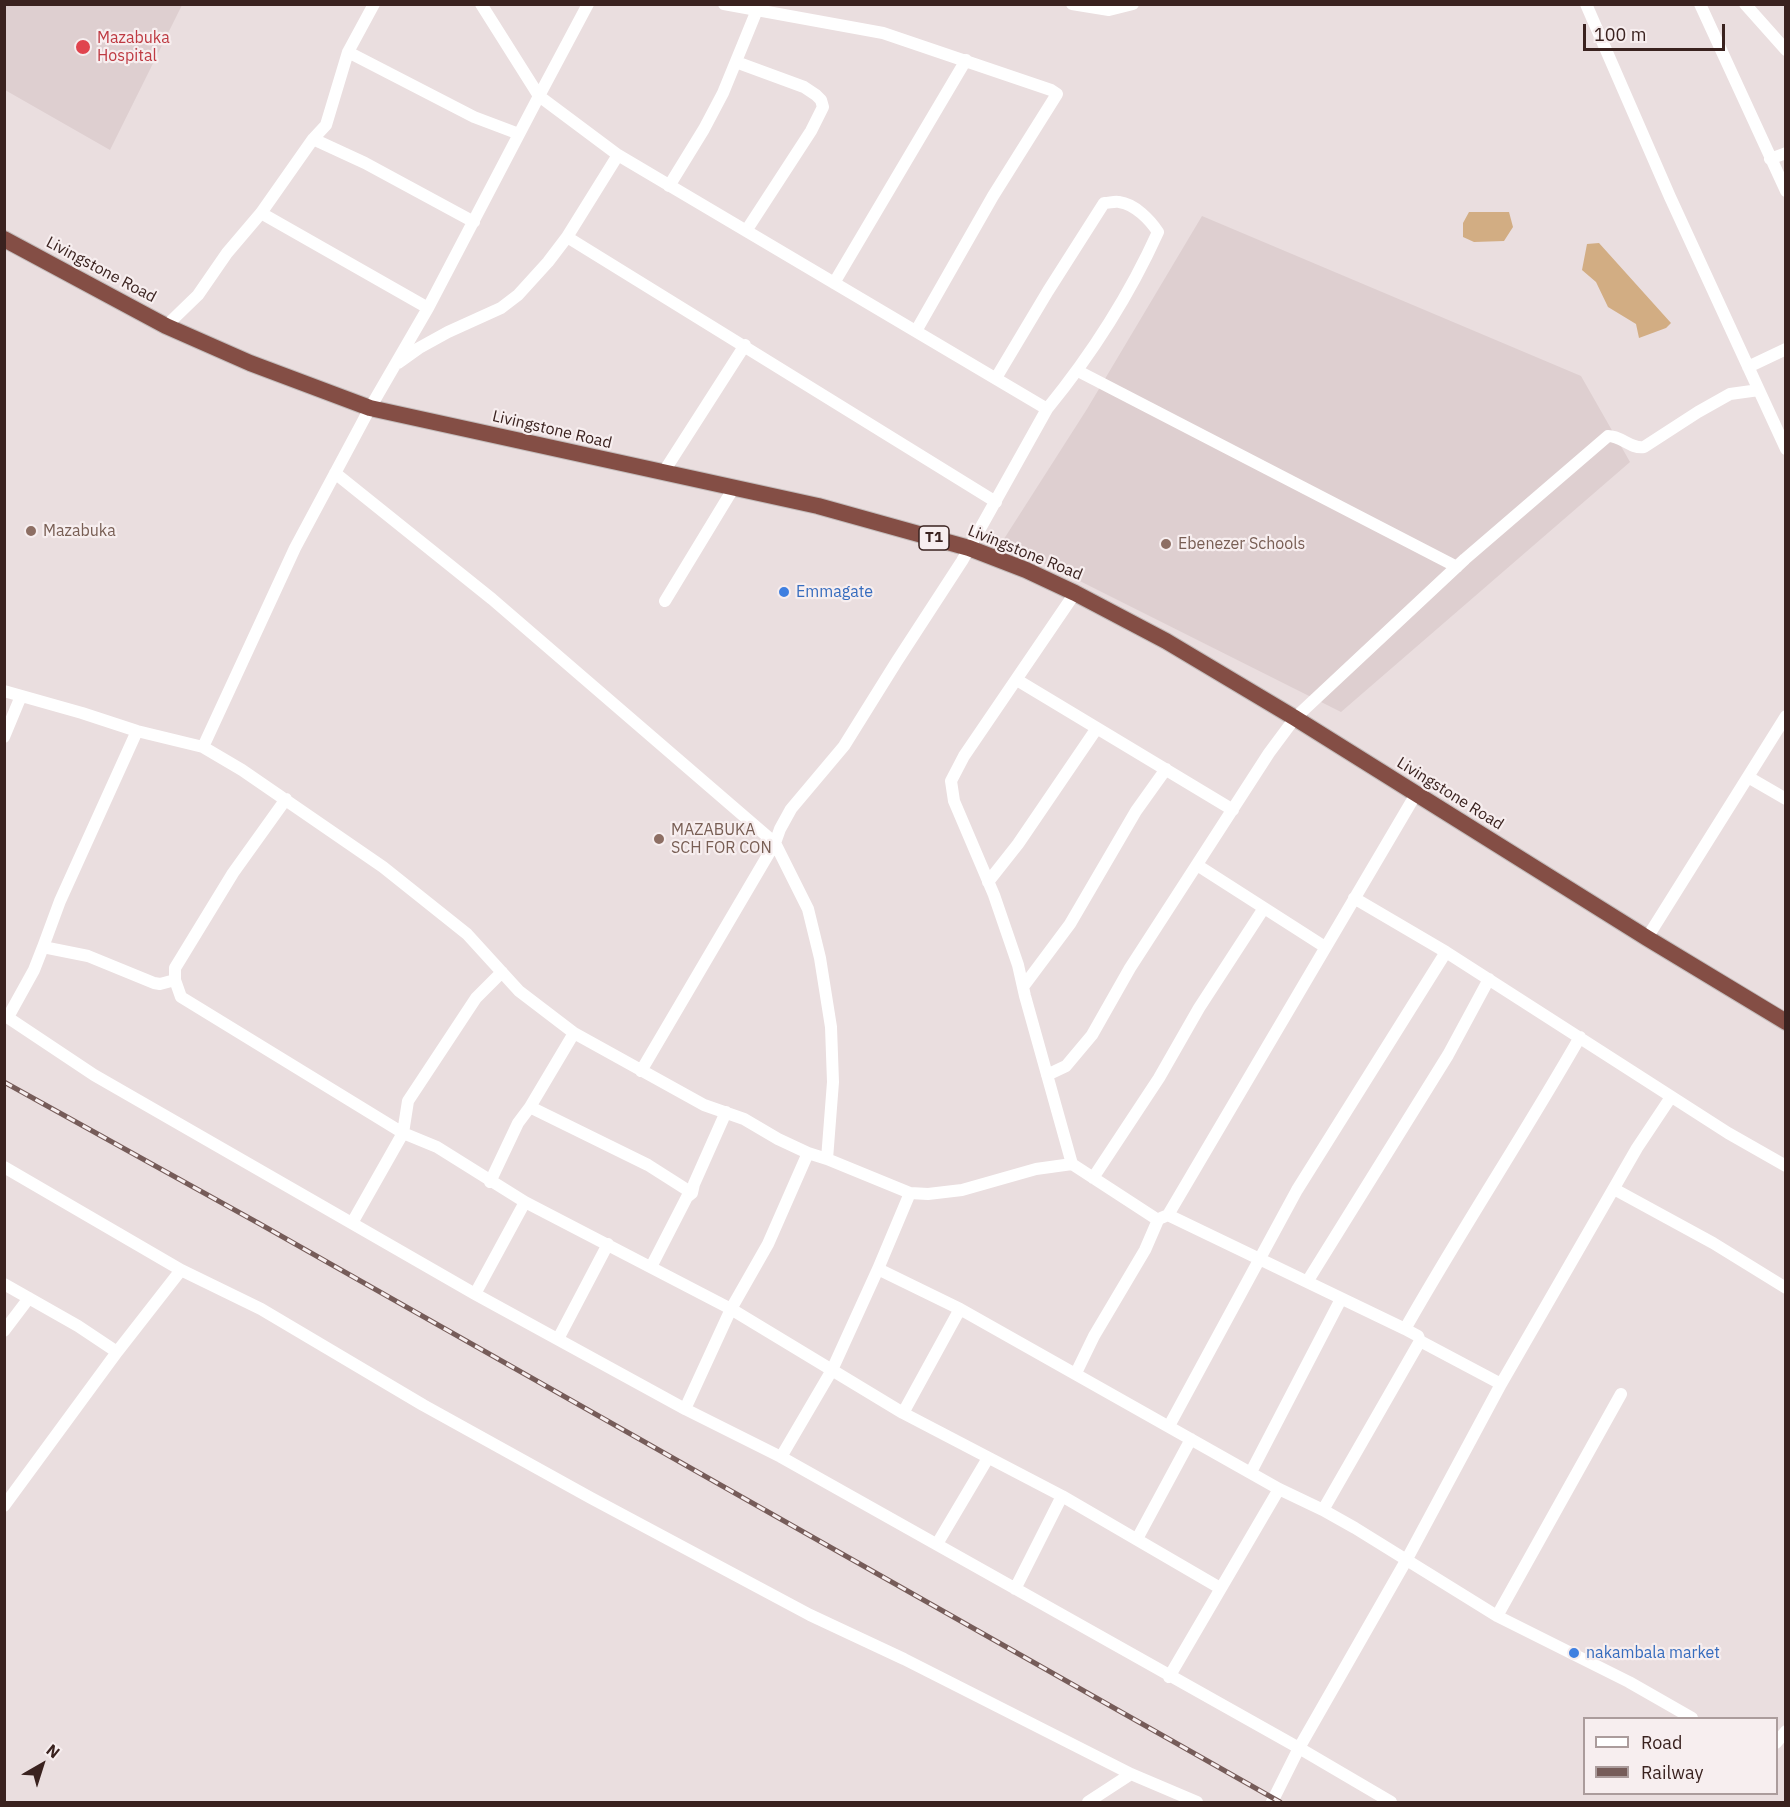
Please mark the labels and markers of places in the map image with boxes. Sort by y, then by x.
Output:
place label: Mazabuka Hospital [97,28,170,66]
marker: Mazabuka Hospital [74,38,92,56]
place label: Mazabuka [43,521,116,541]
marker: Mazabuka [24,524,38,538]
place label: Ebenezer Schools [1178,534,1305,554]
marker: Ebenezer Schools [1159,537,1173,551]
place label: Emmagate [796,582,873,602]
marker: Emmagate [777,585,791,599]
place label: MAZABUKA SCH FOR CON [671,820,772,858]
marker: MAZABUKA SCH FOR CON [652,832,666,846]
place label: nakambala market [1586,1643,1720,1663]
marker: nakambala market [1567,1646,1581,1660]

